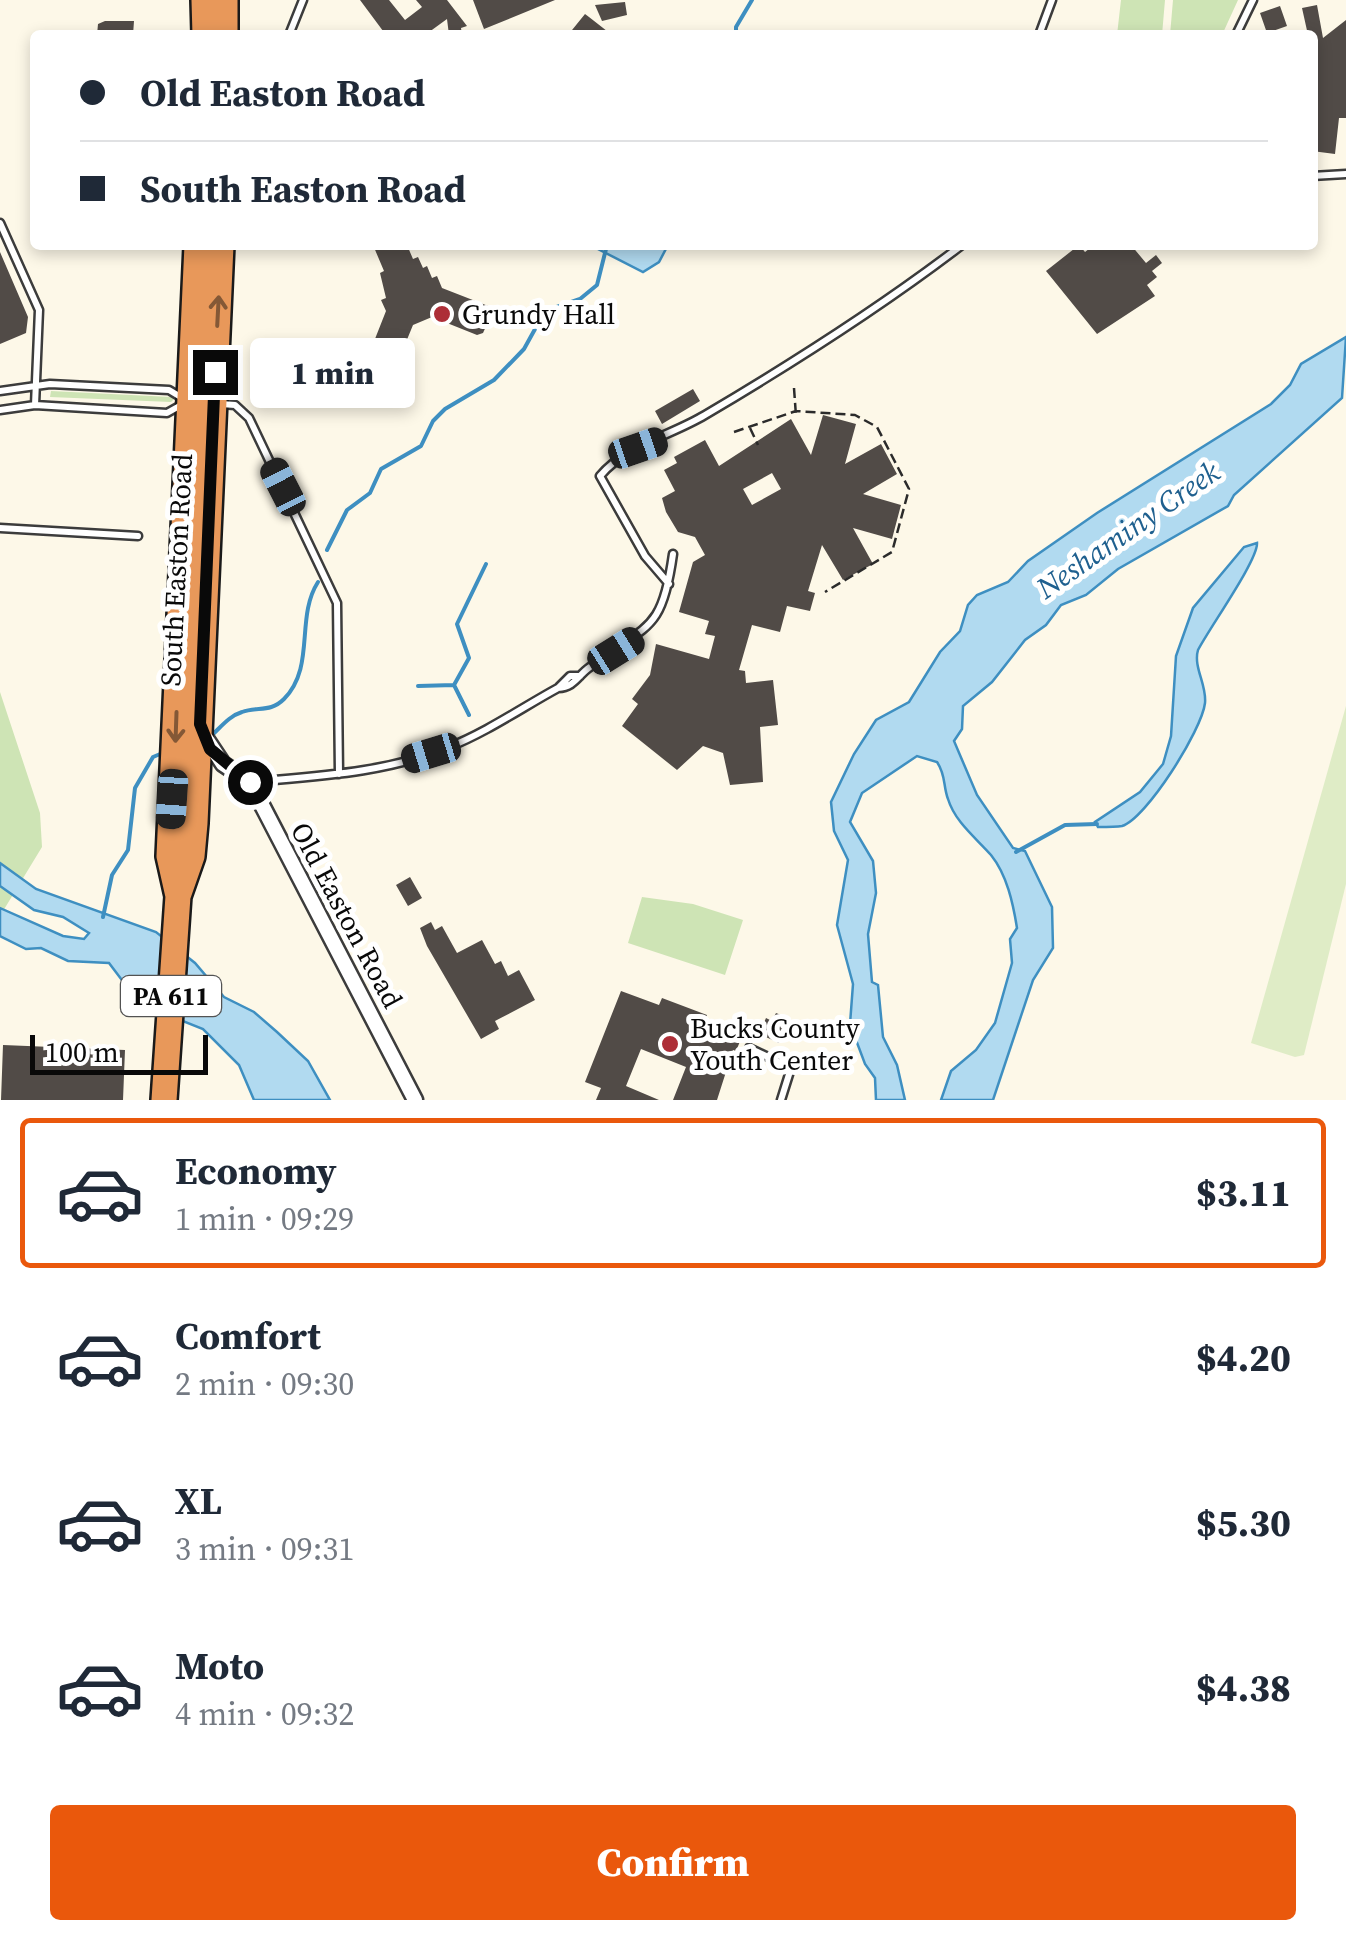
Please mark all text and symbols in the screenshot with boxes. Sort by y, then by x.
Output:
text: Old Easton Road [140,67,425,119]
text: South Easton Road [140,163,466,215]
place label: Grundy Hall [462,295,615,333]
one-way arrow [209,296,228,328]
marker: Grundy Hall [431,303,453,325]
callout: 1 min [250,337,415,407]
route end [193,350,238,395]
text: 1 min [291,351,374,395]
car [605,424,671,472]
water label: Neshaminy Creek [1027,451,1228,609]
street label: South Easton Road [151,453,201,687]
car [256,453,310,521]
car [583,622,649,680]
one-way arrow [166,710,185,742]
car [398,730,464,776]
route start [228,760,273,805]
car [155,768,189,830]
street label: Old Easton Road [282,815,412,1015]
road number: PA 611 [121,976,221,1016]
place label: Bucks County Youth Center [690,1009,860,1079]
scale bar [30,1030,208,1074]
text: 100 m [45,1033,119,1071]
marker: Bucks County Youth Center [659,1033,681,1055]
text: Economy [175,1145,337,1197]
icon: car [55,1148,145,1238]
text: $3.11 [1196,1167,1291,1219]
text: 1 min · 09:29 [175,1197,354,1241]
text: Comfort [175,1310,321,1362]
icon: car [55,1313,145,1403]
text: $4.20 [1196,1332,1291,1384]
text: 2 min · 09:30 [175,1362,354,1406]
text: XL [175,1475,222,1527]
icon: car [55,1478,145,1568]
text: $5.30 [1196,1497,1291,1549]
text: 3 min · 09:31 [175,1527,354,1571]
text: Moto [175,1640,264,1692]
icon: car [55,1643,145,1733]
text: $4.38 [1196,1662,1291,1714]
text: 4 min · 09:32 [175,1692,354,1736]
button: Confirm [50,1805,1296,1920]

